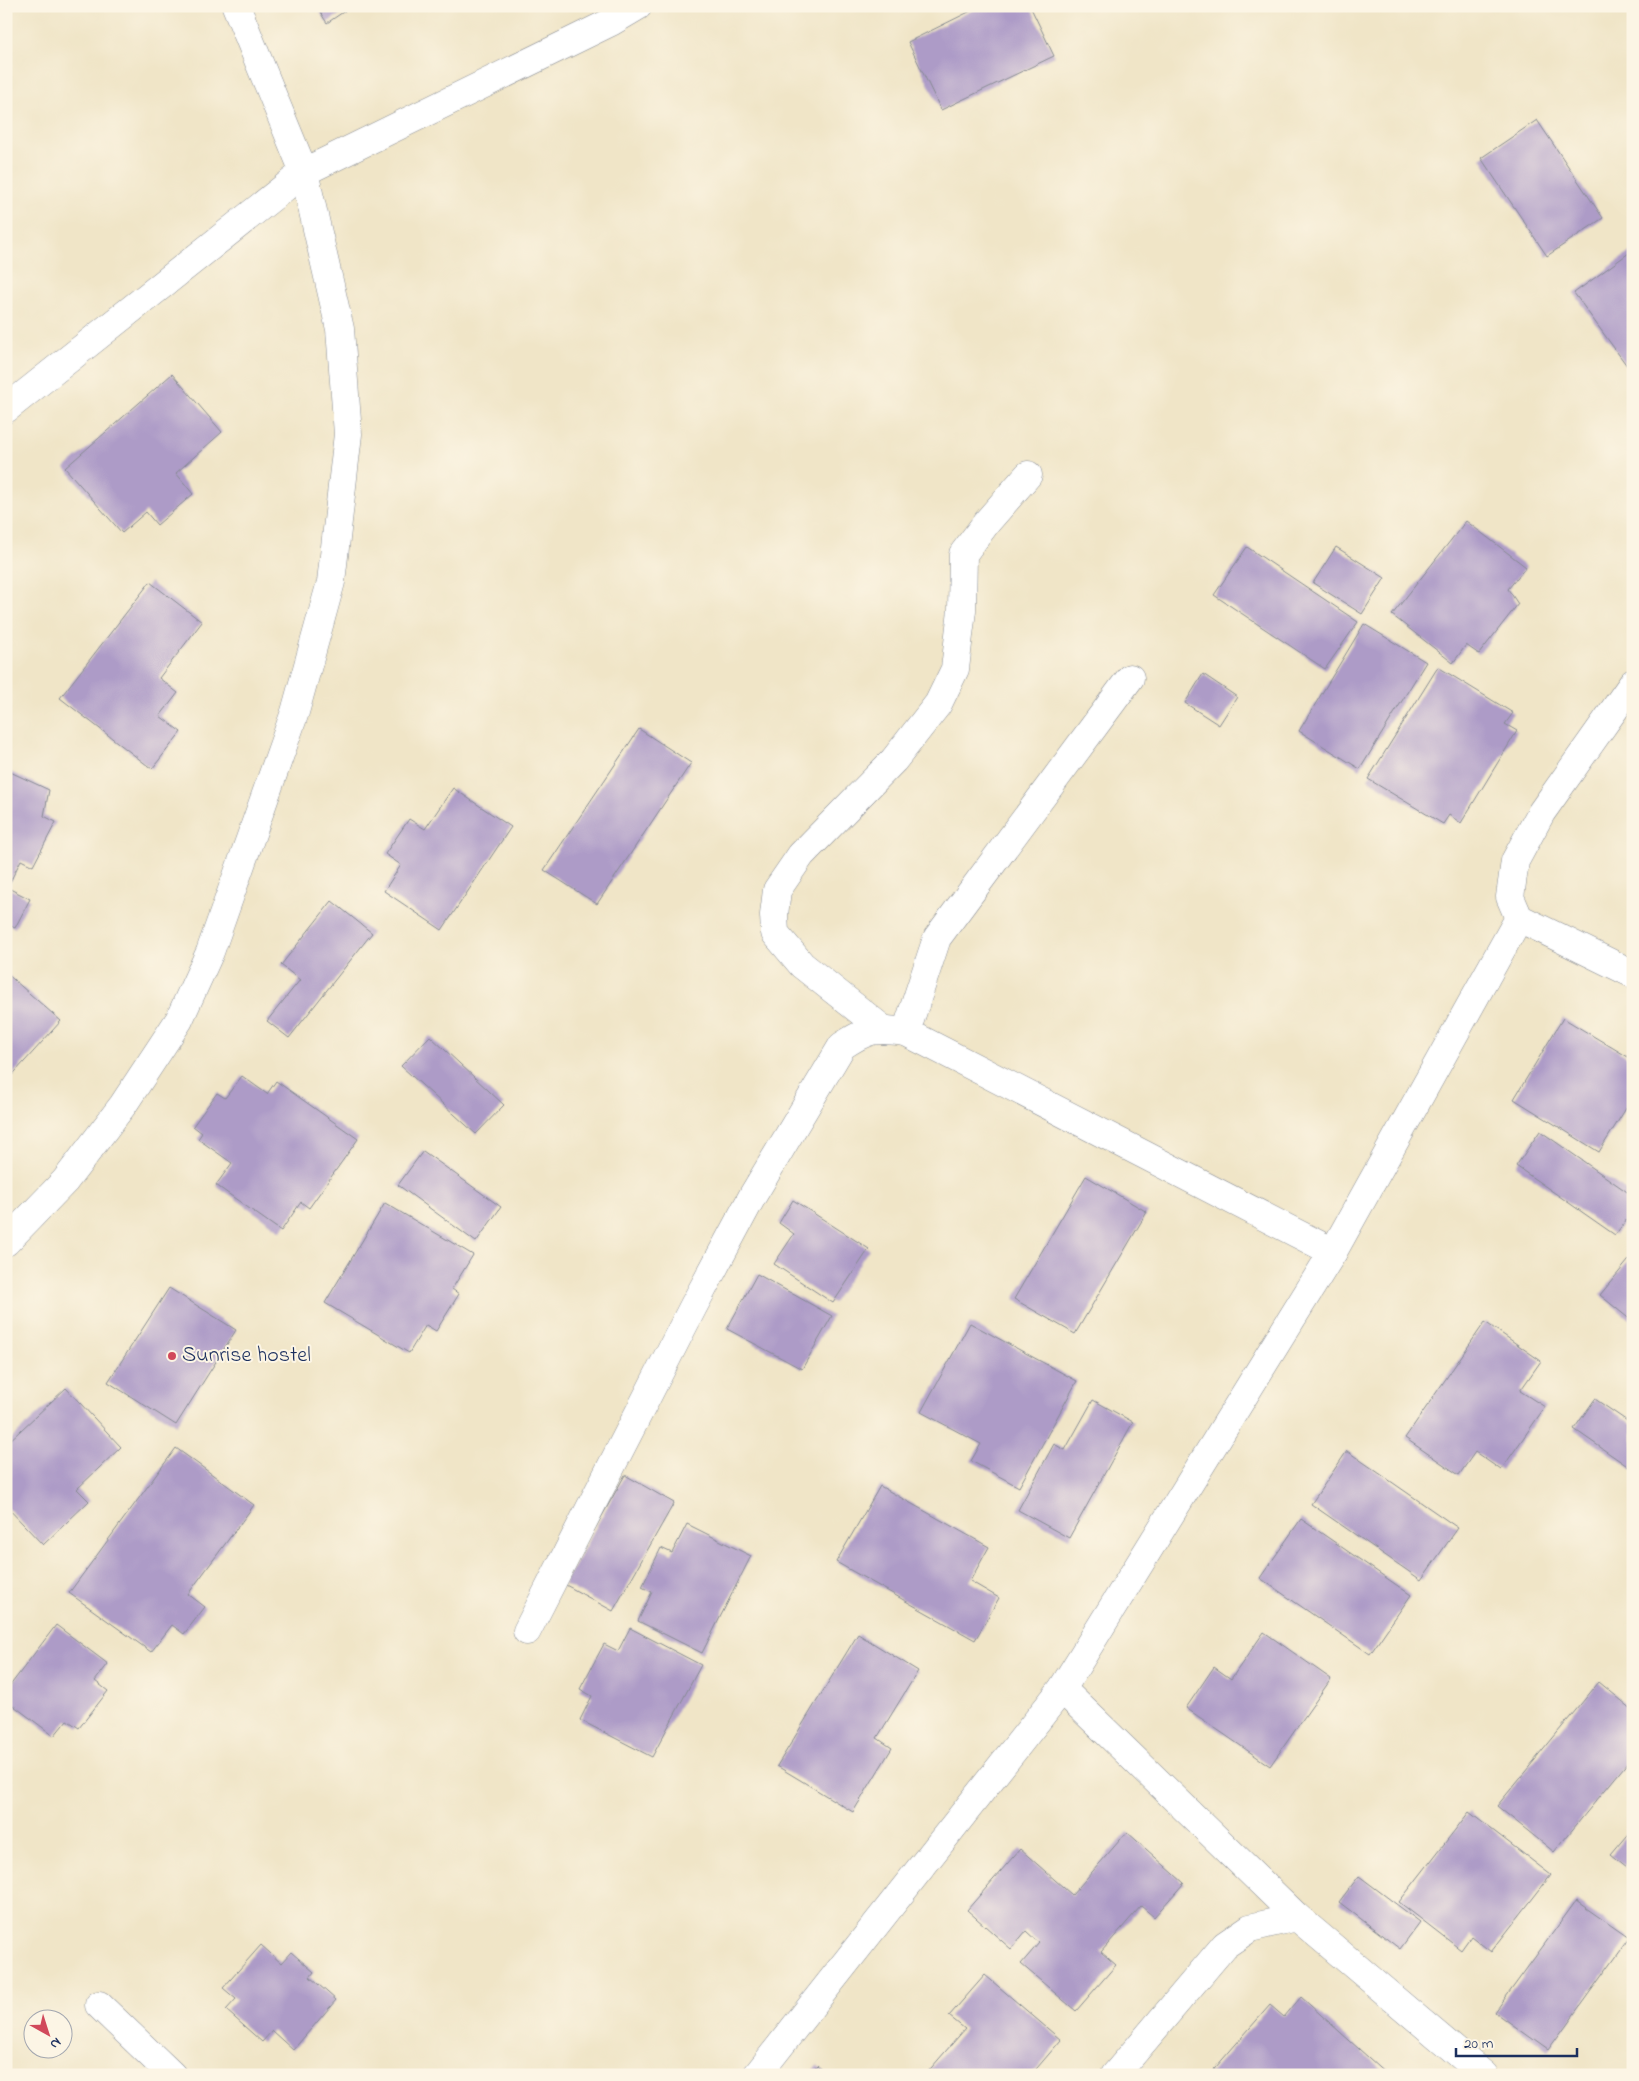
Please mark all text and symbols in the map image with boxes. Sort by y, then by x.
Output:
place label: Sunrise hostel [182,1340,311,1372]
marker: Sunrise hostel [166,1350,178,1362]
north arrow [22,2008,72,2058]
scale bar [1456,2026,1578,2058]
text: N [45,2032,66,2054]
text: 20 m [1464,2033,1494,2055]

